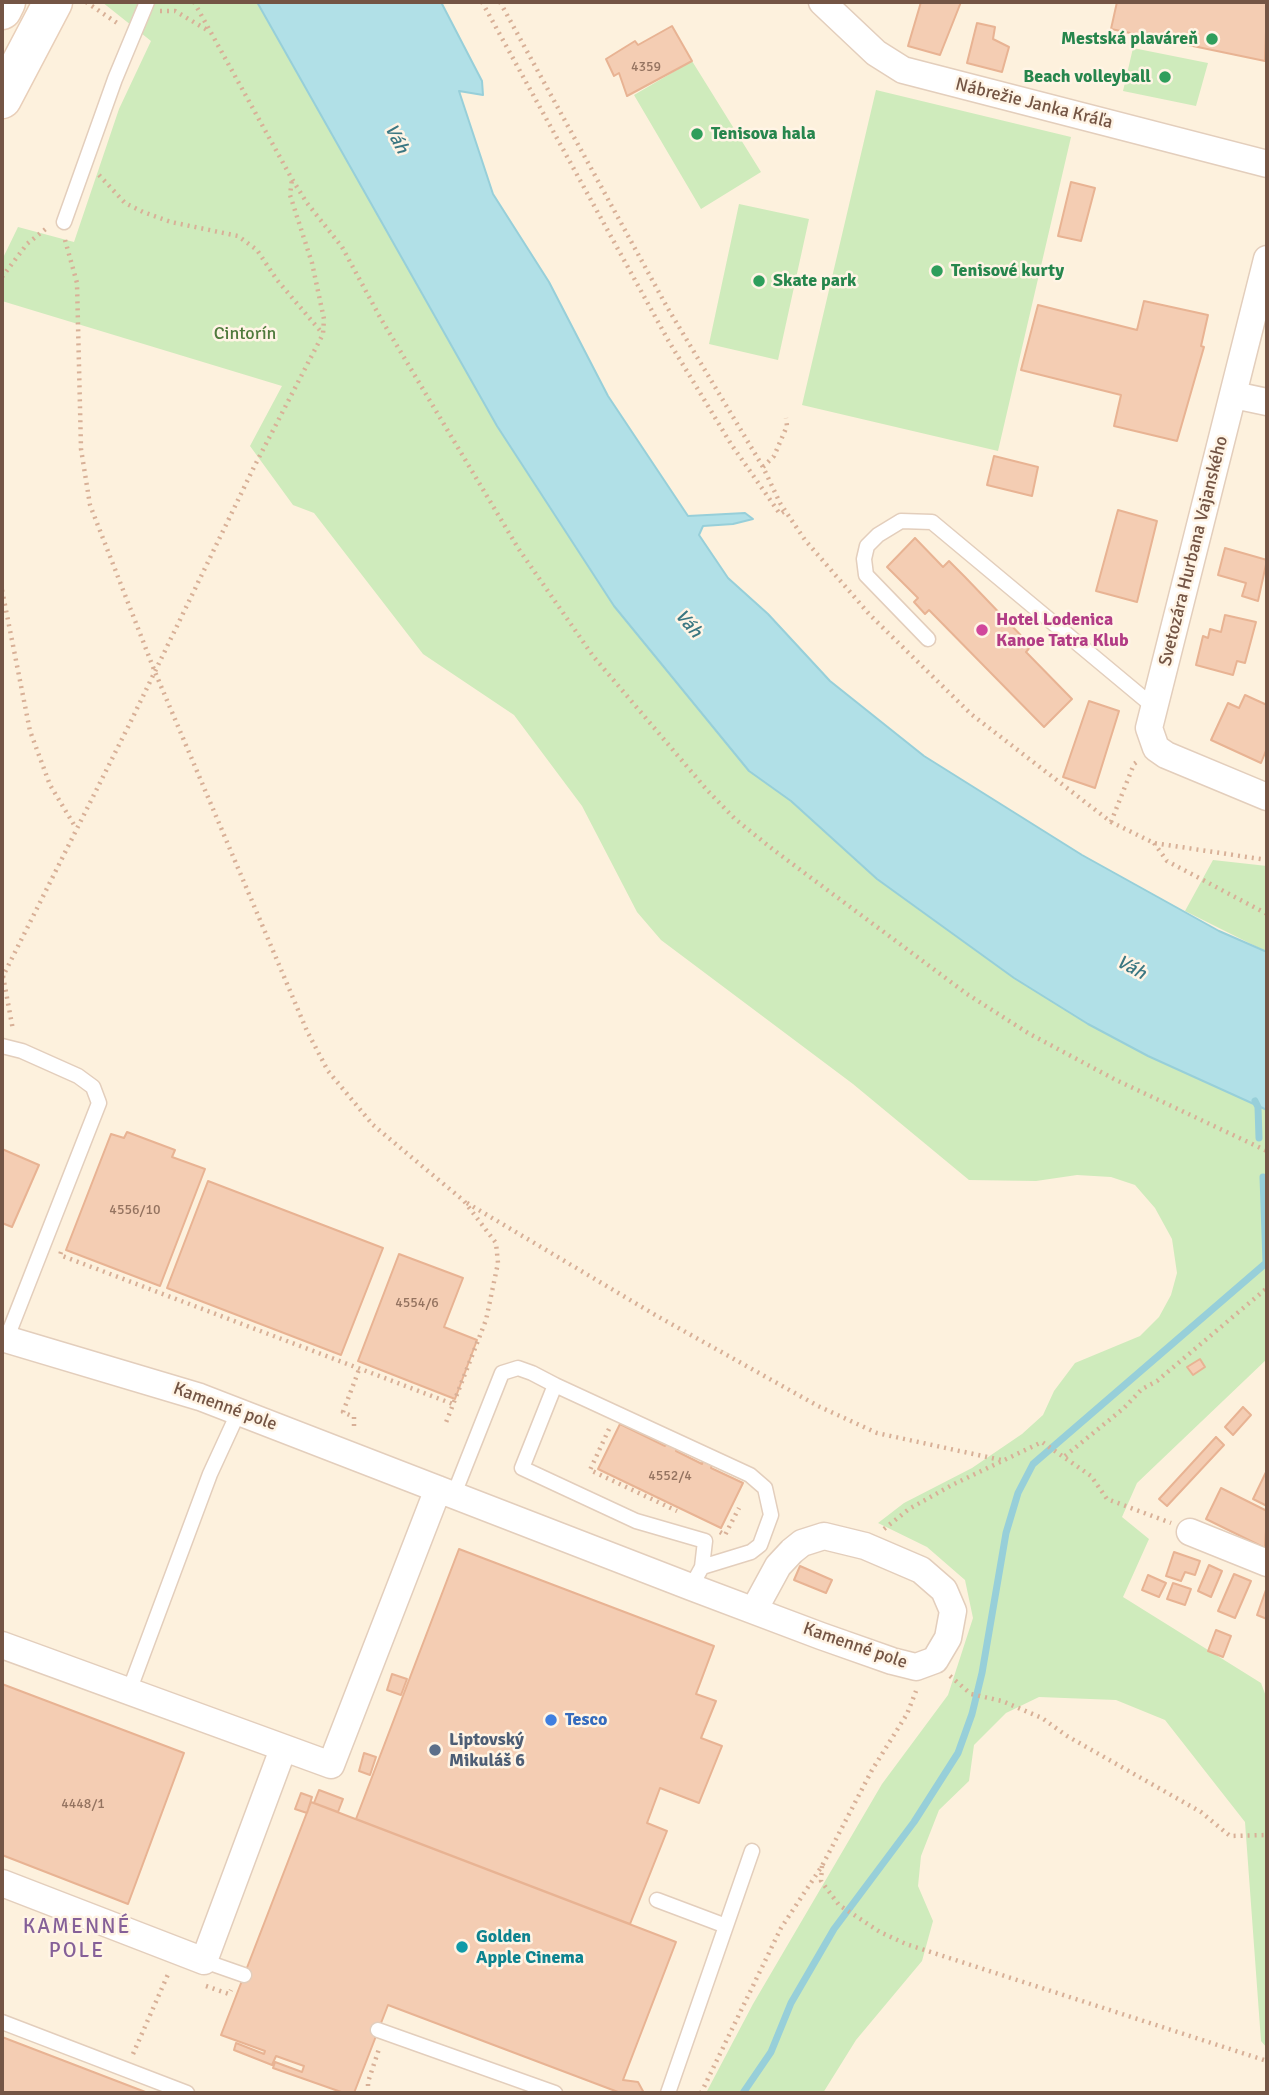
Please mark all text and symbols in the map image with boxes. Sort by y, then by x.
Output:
place label: Mestská plaváreň [1061,28,1198,50]
marker: Mestská plaváreň [1204,31,1220,47]
house number: 4359 [631,59,661,75]
place label: Beach volleyball [1023,66,1151,88]
marker: Beach volleyball [1157,69,1173,85]
street label: Nábrežie Janka Kráľa [953,74,1115,134]
water label: Váh [379,120,413,158]
place label: Tenisova hala [711,123,816,145]
marker: Tenisova hala [689,126,705,142]
place label: Tenisové kurty [951,260,1064,282]
marker: Tenisové kurty [929,263,945,279]
place label: Skate park [773,270,857,292]
marker: Skate park [751,273,767,289]
park label: Cintorín [214,323,276,345]
street label: Svetozára Hurbana Vajanského [1155,434,1233,668]
water label: Váh [670,605,706,643]
place label: Hotel Lodenica Kanoe Tatra Klub [996,609,1129,652]
marker: Hotel Lodenica Kanoe Tatra Klub [974,622,990,638]
water label: Váh [1112,951,1150,985]
house number: 4556/10 [109,1202,161,1218]
house number: 4554/6 [395,1295,439,1311]
street label: Kamenné pole [170,1378,280,1436]
house number: 4552/4 [648,1468,692,1484]
street label: Kamenné pole [800,1618,910,1674]
place label: Tesco [565,1709,607,1731]
marker: Tesco [543,1712,559,1728]
place label: Liptovský Mikuláš 6 [449,1729,525,1772]
marker: Liptovský Mikuláš 6 [427,1742,443,1758]
house number: 4448/1 [61,1796,105,1812]
district label: KAMENNÉ POLE [24,1914,130,1964]
place label: Golden Apple Cinema [476,1926,584,1968]
marker: Golden Apple Cinema [454,1939,470,1955]

